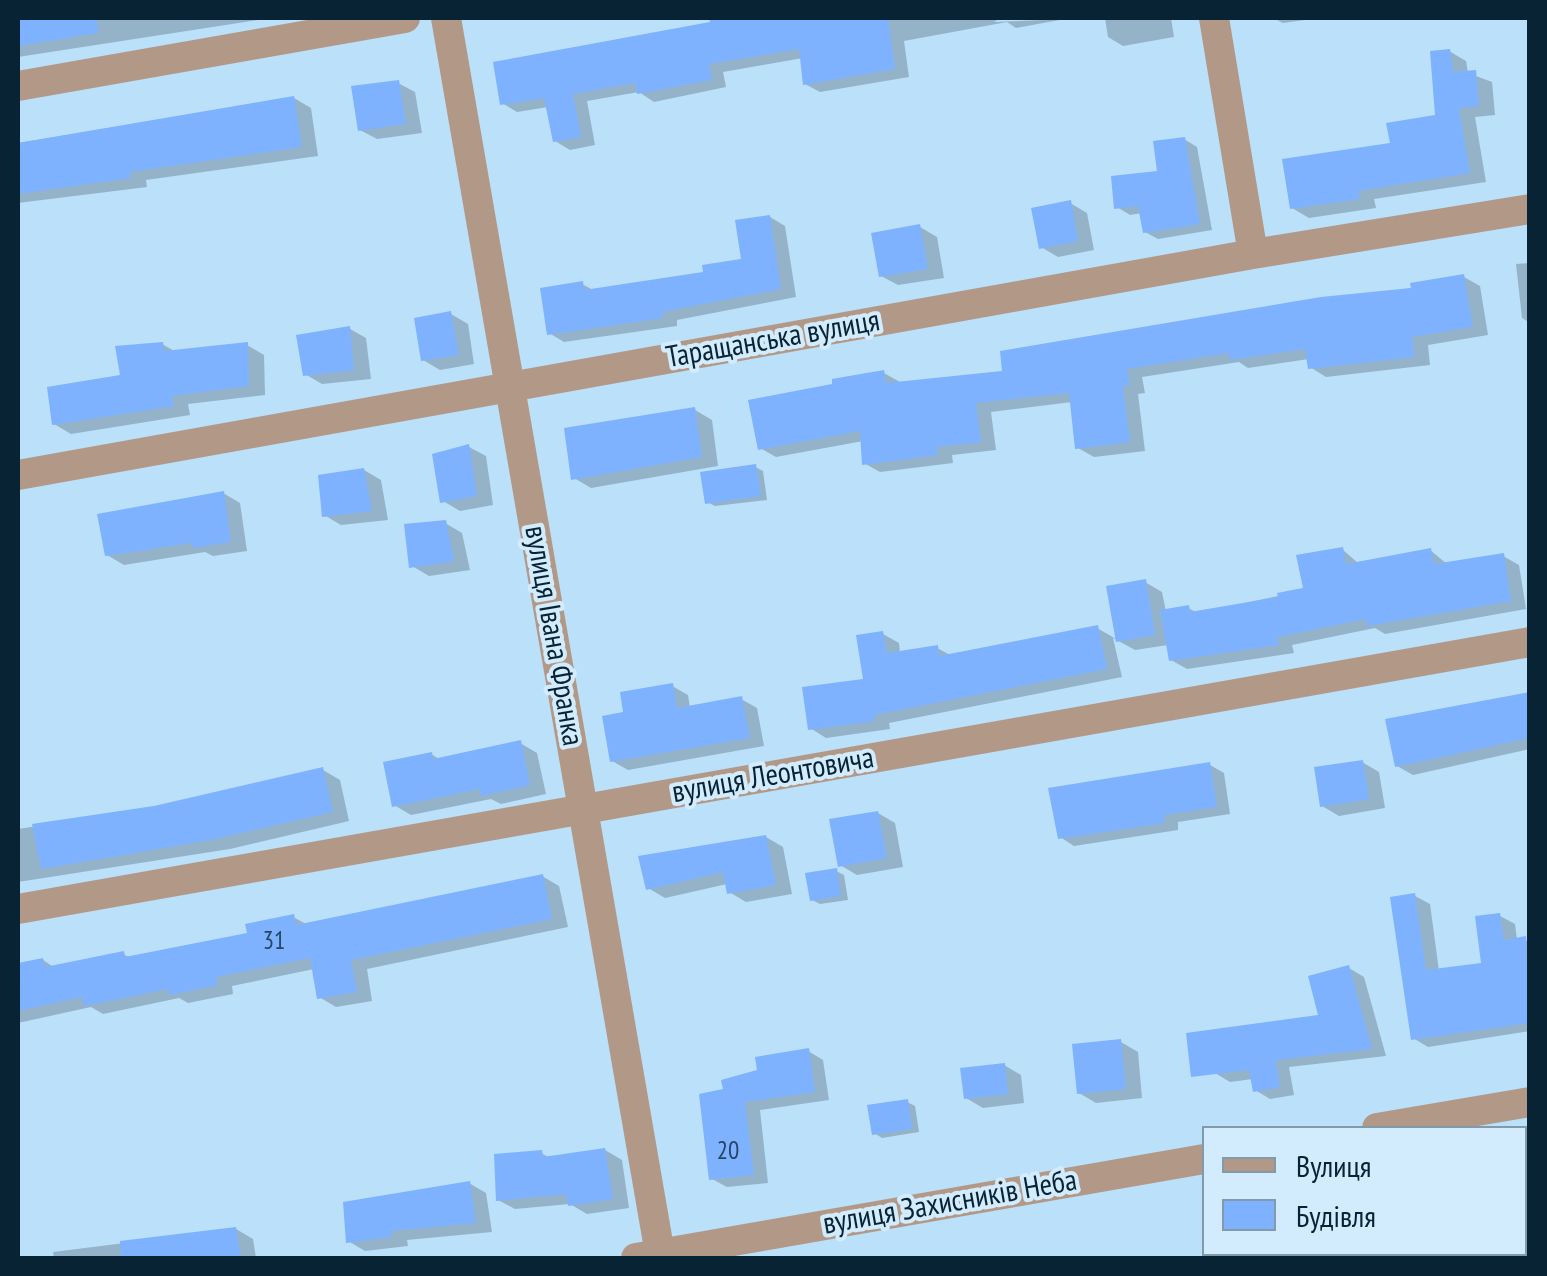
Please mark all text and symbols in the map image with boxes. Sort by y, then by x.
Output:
street label: Таращанська вулиця [663,303,883,377]
street label: вулиця Івана Франка [516,523,590,749]
street label: вулиця Леонтовича [669,741,877,811]
house number: 31 [263,927,285,957]
legend [1202,1126,1527,1256]
house number: 20 [717,1137,739,1167]
text: Вулиця [1296,1146,1371,1185]
street label: вулиця Захисників Неба [820,1163,1080,1243]
text: Будівля [1296,1196,1376,1235]

